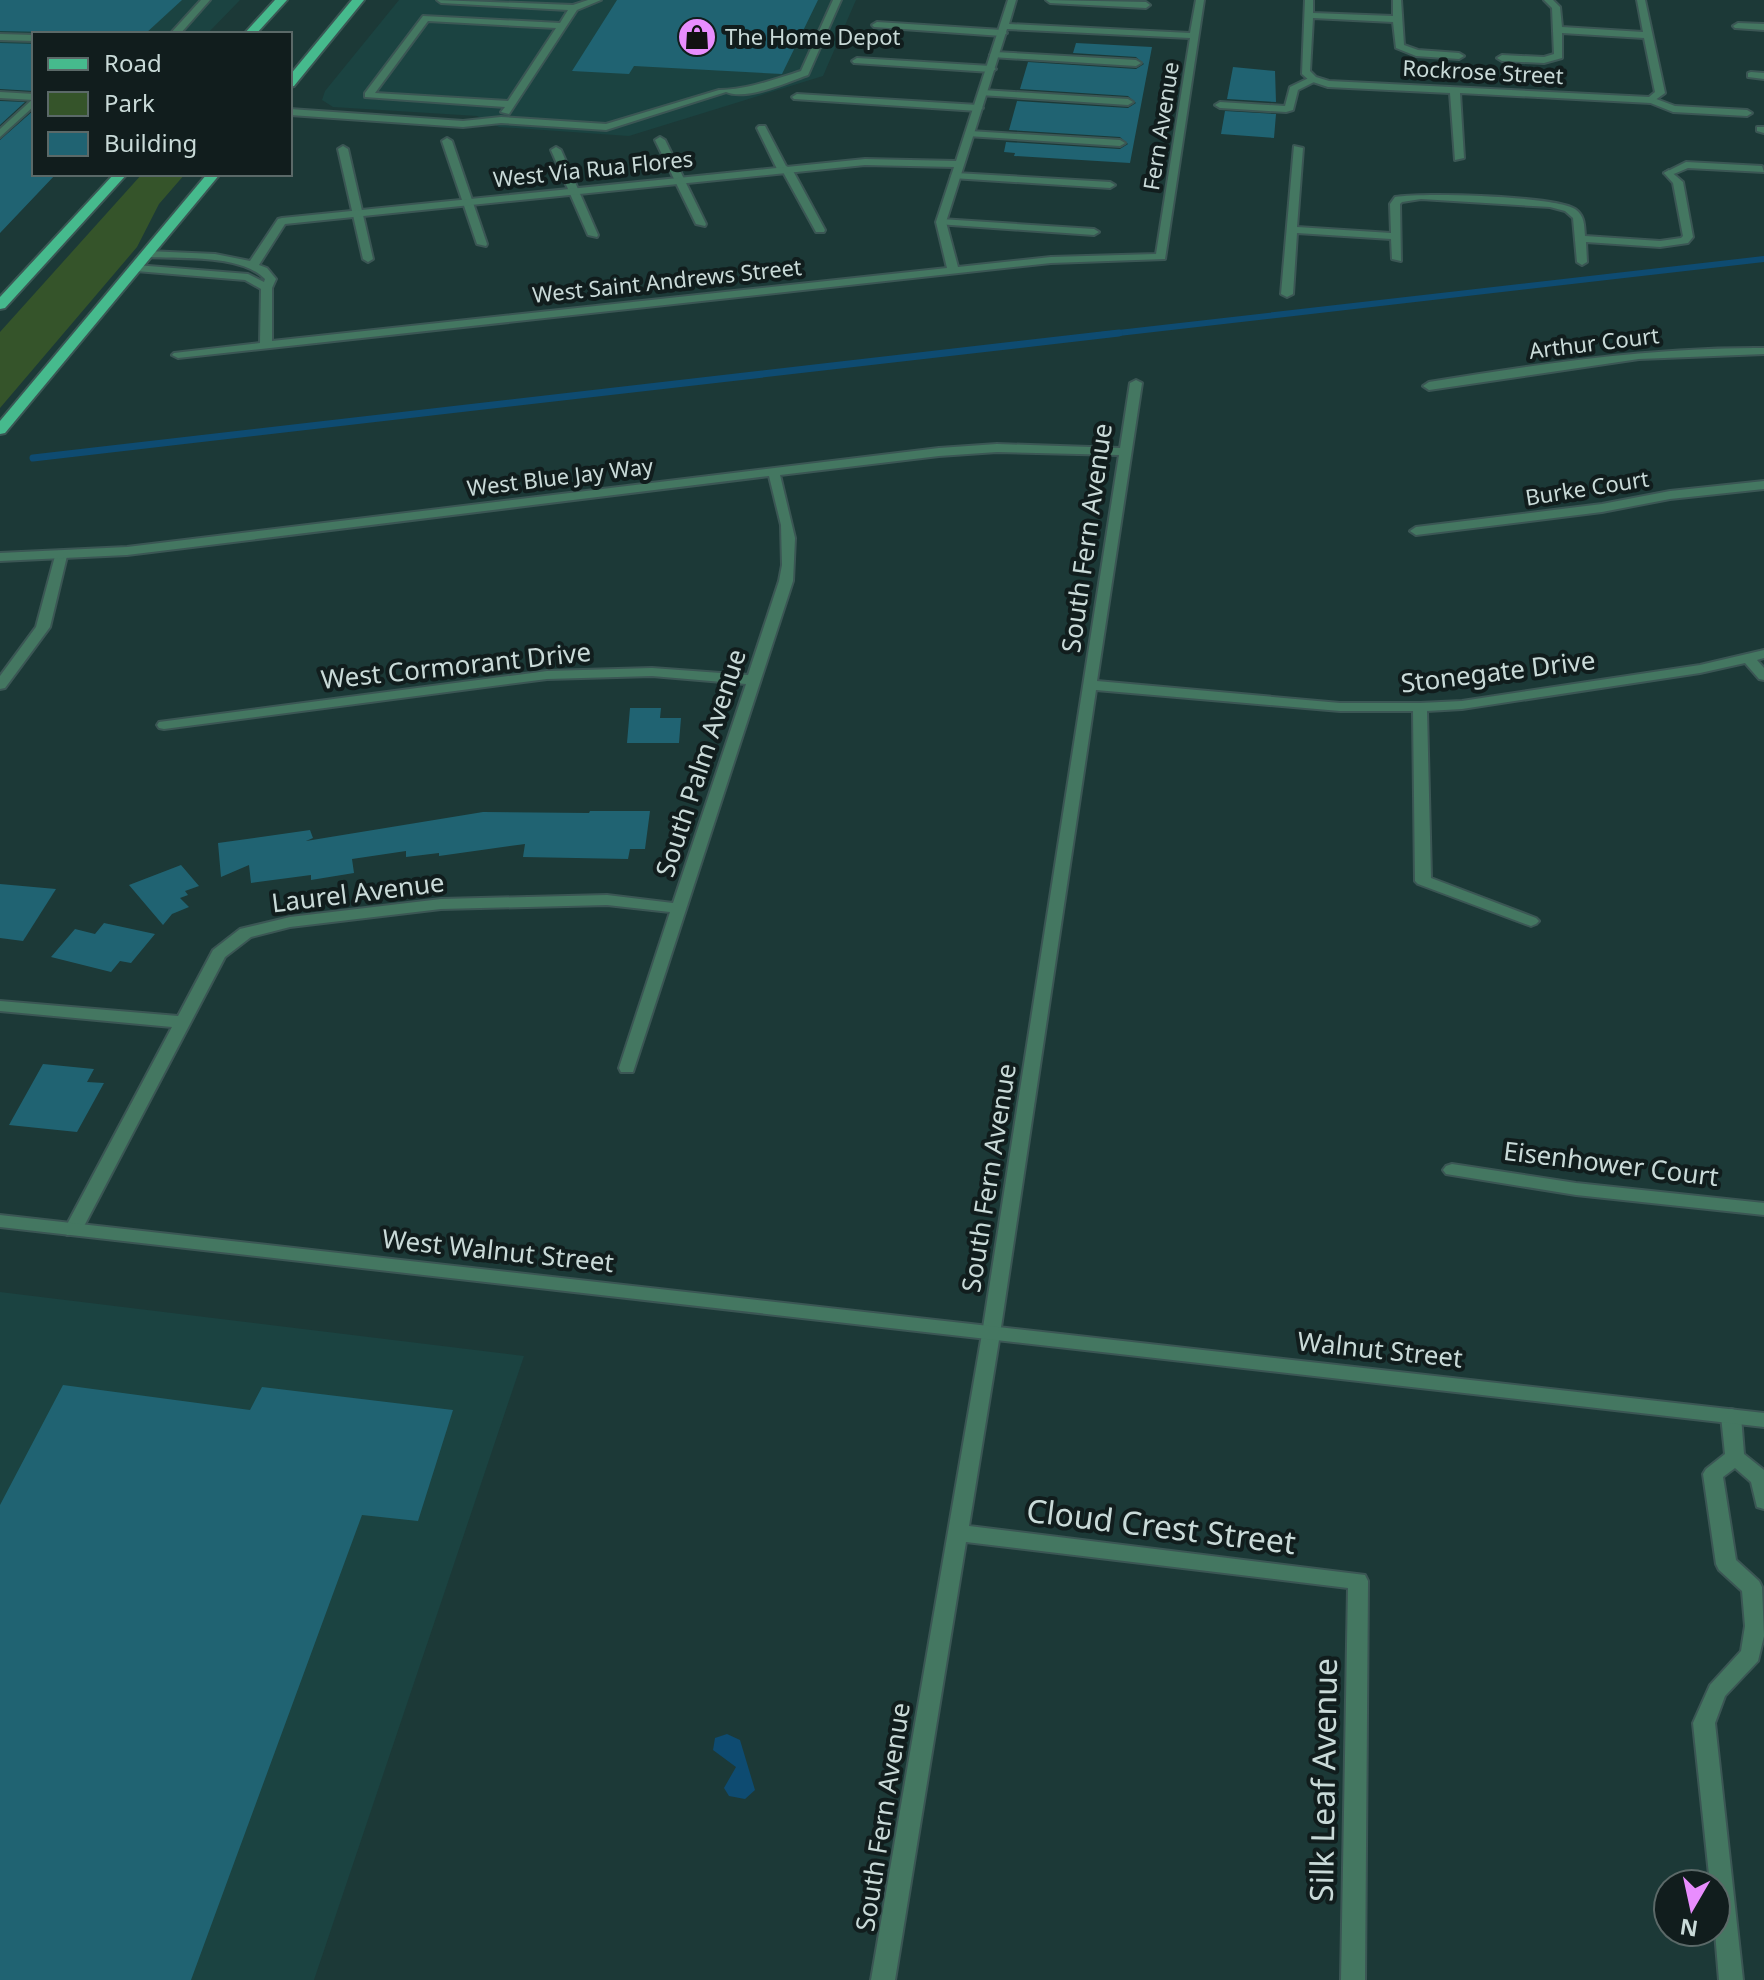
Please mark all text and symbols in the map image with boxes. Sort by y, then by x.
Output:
shop icon: The Home Depot [676,16,718,58]
place label: The Home Depot [725,21,901,51]
legend [32,32,292,176]
text: Road [104,46,162,79]
street label: Rockrose Street [1402,52,1564,90]
street label: Fern Avenue [1135,60,1185,192]
text: Park [104,86,155,119]
text: Building [104,126,197,159]
street label: West Via Rua Flores [491,143,694,193]
street label: West Saint Andrews Street [531,251,803,309]
street label: Arthur Court [1527,319,1661,365]
street label: South Fern Avenue [1052,421,1120,655]
street label: West Blue Jay Way [465,450,655,502]
street label: Burke Court [1523,462,1651,512]
street label: West Cormorant Drive [319,633,593,697]
street label: Stonegate Drive [1399,641,1597,701]
street label: South Palm Avenue [646,644,754,881]
street label: Laurel Avenue [269,864,446,920]
street label: South Fern Avenue [952,1061,1024,1295]
street label: Eisenhower Court [1501,1132,1721,1194]
street label: West Walnut Street [380,1220,616,1280]
street label: Walnut Street [1296,1322,1464,1376]
street label: Cloud Crest Street [1024,1488,1298,1563]
street label: Silk Leaf Avenue [1299,1658,1346,1902]
street label: South Fern Avenue [846,1700,918,1934]
north arrow [1652,1868,1732,1948]
text: N [1678,1913,1700,1945]

